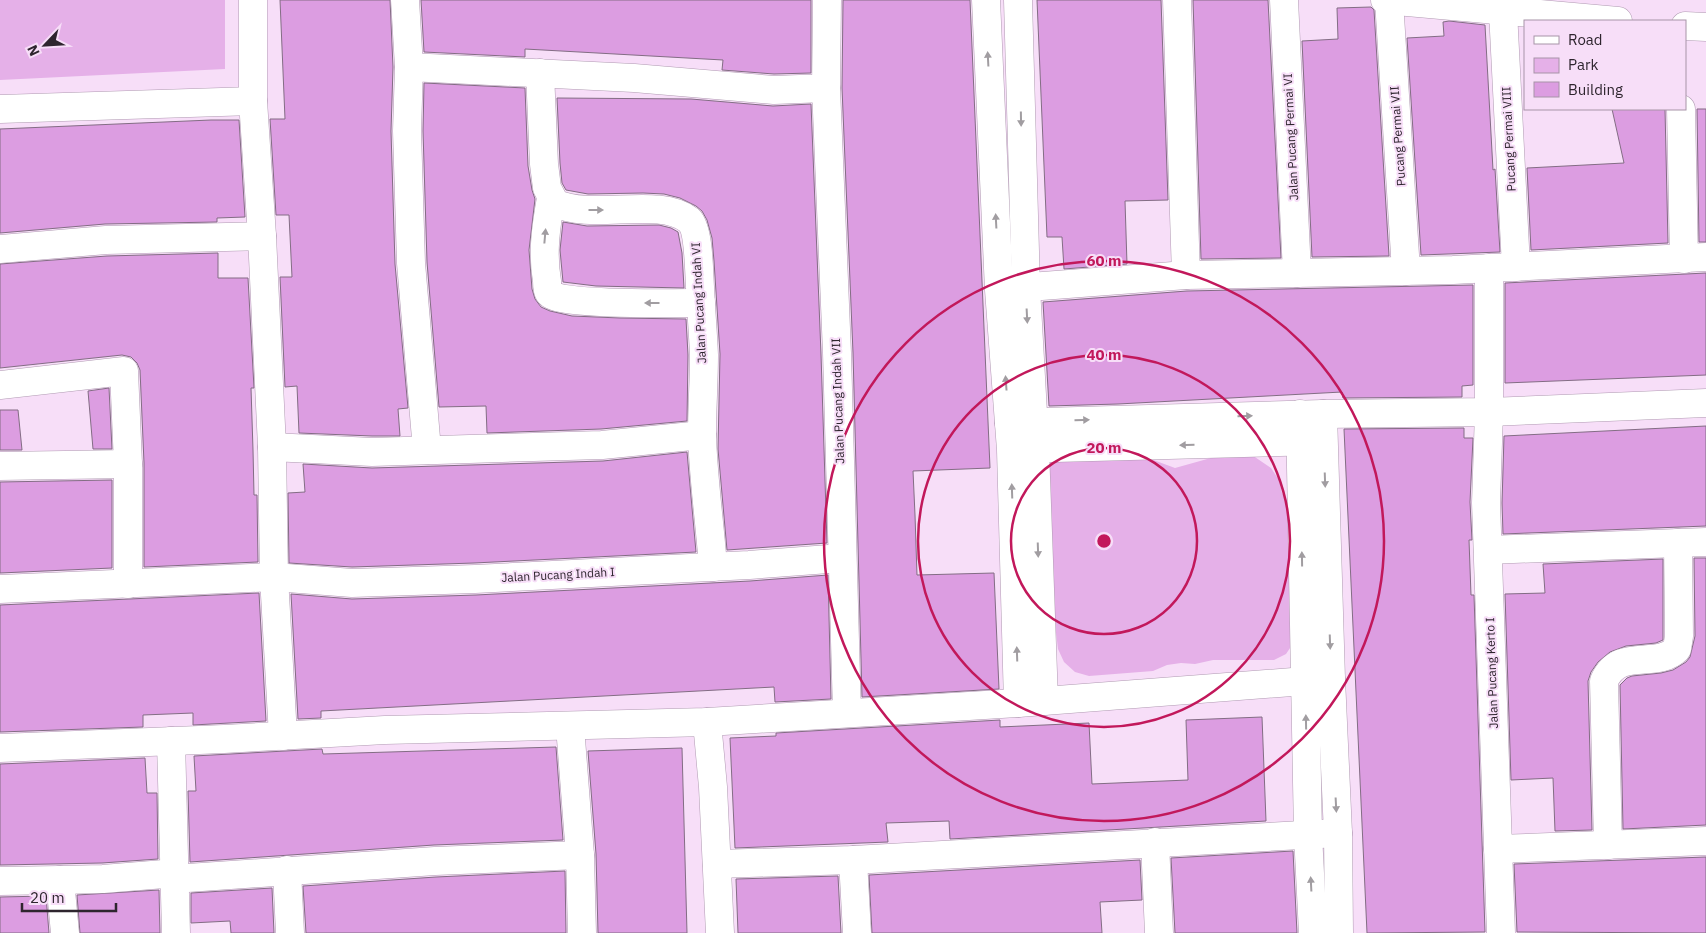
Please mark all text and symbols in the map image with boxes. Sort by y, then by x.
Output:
north arrow [20,20,70,70]
legend [1524,20,1686,110]
text: Road [1568,30,1603,49]
text: N [23,42,44,59]
one-way arrow [984,51,992,67]
text: Park [1568,55,1598,74]
street label: Jalan Pucang Permai VI [1280,73,1301,201]
text: Building [1568,80,1623,99]
street label: Pucang Permai VII [1387,85,1408,187]
street label: Pucang Permai VIII [1498,86,1519,192]
one-way arrow [1018,111,1026,127]
one-way arrow [588,206,604,214]
one-way arrow [992,213,1000,229]
one-way arrow [542,228,550,244]
street label: Jalan Pucang Indah VI [688,242,709,364]
text: 60 m [1087,251,1121,270]
one-way arrow [644,299,660,307]
one-way arrow [1024,308,1032,324]
street label: Jalan Pucang Indah VII [828,338,847,464]
text: 40 m [1087,345,1121,364]
one-way arrow [1002,375,1010,391]
one-way arrow [1237,412,1253,420]
one-way arrow [1075,416,1091,424]
text: 20 m [1087,438,1121,457]
one-way arrow [1179,441,1195,449]
one-way arrow [1321,472,1329,488]
one-way arrow [1008,483,1016,499]
centre of rings [1095,532,1113,550]
one-way arrow [1035,542,1043,558]
one-way arrow [1298,551,1306,567]
street label: Jalan Pucang Indah I [501,564,615,585]
street label: Jalan Pucang Kerto I [1482,617,1501,729]
one-way arrow [1326,635,1334,651]
one-way arrow [1013,646,1021,662]
one-way arrow [1301,714,1309,730]
one-way arrow [1333,797,1341,813]
one-way arrow [1306,876,1314,892]
scale bar [22,880,116,912]
text: 20 m [30,888,65,907]

